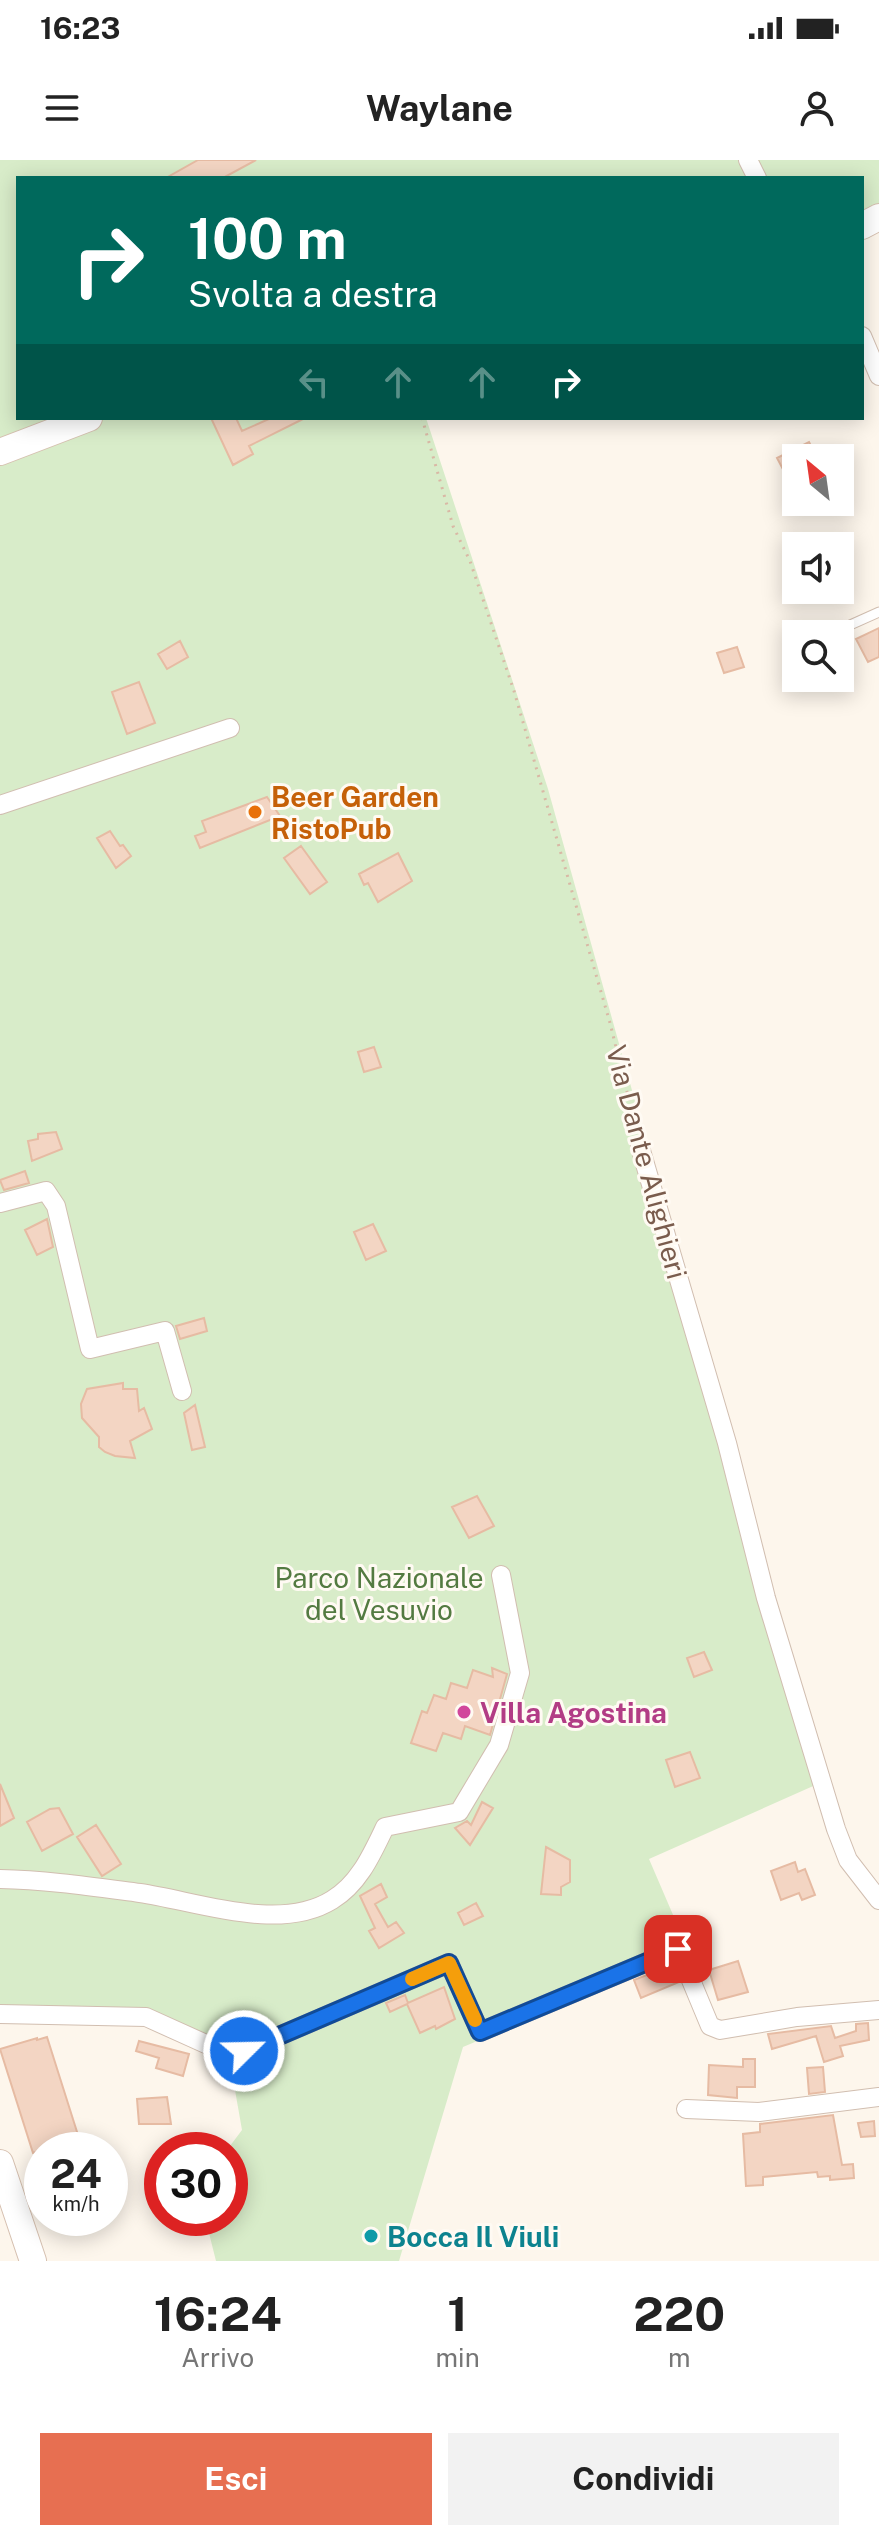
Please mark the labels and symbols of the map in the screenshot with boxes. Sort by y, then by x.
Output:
north arrow [782,444,854,516]
place label: Beer Garden RistoPub [271,780,439,845]
marker: Beer Garden RistoPub [246,803,264,821]
street label: Via Dante Alighieri [600,1041,694,1283]
park label: Parco Nazionale del Vesuvio [274,1561,484,1626]
place label: Villa Agostina [480,1696,667,1729]
marker: Villa Agostina [455,1703,473,1721]
pin [644,1915,712,1983]
position arrow [202,2009,286,2093]
speed limit sign: 30 [144,2132,248,2236]
place label: Bocca Il Viuli [387,2220,559,2253]
marker: Bocca Il Viuli [362,2227,380,2245]

